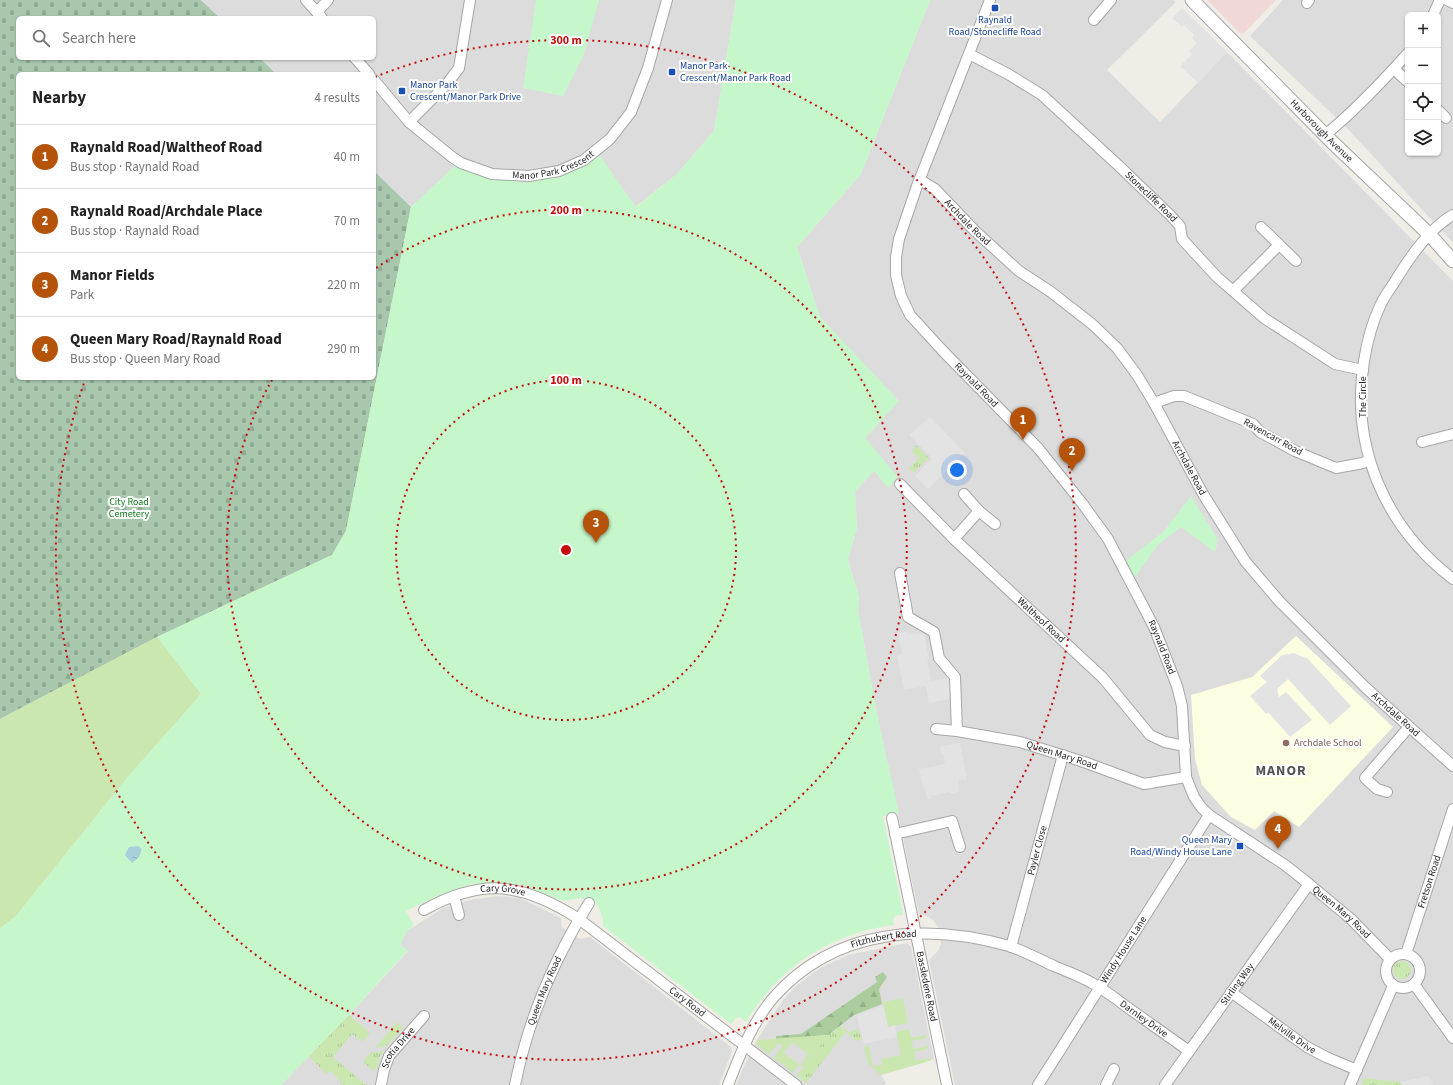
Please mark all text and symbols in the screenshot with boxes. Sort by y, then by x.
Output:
marker: Raynald Road/Stonecliffe Road [990,3,1000,13]
map controls [1405,12,1441,156]
button: + [1405,12,1441,48]
place label: Raynald Road/Stonecliffe Road [949,13,1041,39]
search box [16,16,376,60]
icon: search [30,27,52,49]
text: Search here [62,28,136,49]
text: 300 m [550,32,582,49]
button: − [1405,48,1441,84]
place label: Manor Park Crescent/Manor Park Road [680,59,791,85]
marker: Manor Park Crescent/Manor Park Road [667,67,677,77]
place label: Manor Park Crescent/Manor Park Drive [410,78,521,104]
button: locate [1405,84,1441,120]
text: Nearby [32,86,86,110]
marker: Manor Park Crescent/Manor Park Drive [397,86,407,96]
text: 4 results [315,89,360,107]
street label: Harborough Avenue [1287,96,1356,165]
button: layers [1405,120,1441,156]
text: Raynald Road/Waltheof Road [70,137,262,158]
street label: Manor Park Crescent [512,147,598,183]
text: 1 [42,148,48,166]
text: 40 m [334,148,360,166]
text: Bus stop · Raynald Road [70,158,200,176]
street label: Stonecliffe Road [1122,168,1180,225]
street label: Archdale Road [941,196,994,249]
text: Raynald Road/Archdale Place [70,201,262,222]
text: 200 m [550,202,582,219]
text: 2 [42,212,48,230]
text: 70 m [334,212,360,230]
text: Bus stop · Raynald Road [70,222,200,240]
text: Manor Fields [70,265,155,286]
text: 3 [42,276,48,294]
text: 220 m [327,276,360,294]
text: Park [70,286,94,304]
text: Queen Mary Road/Raynald Road [70,329,282,350]
text: 4 [42,340,48,358]
text: 290 m [327,340,360,358]
text: Bus stop · Queen Mary Road [70,350,221,368]
street label: Raynald Road [951,360,1001,410]
text: 100 m [550,372,582,389]
street label: The Circle [1356,376,1370,418]
pin: 1 [1010,407,1036,440]
street label: Ravencarr Road [1241,415,1305,459]
pin: 2 [1059,438,1085,471]
street label: Archdale Road [1168,438,1209,498]
your location [947,460,967,480]
park label: City Road Cemetery [109,495,150,521]
pin: 3 [583,510,609,543]
centre of rings [559,543,573,557]
street label: Waltheof Road [1014,594,1068,646]
street label: Raynald Road [1144,617,1179,676]
street label: Archdale Road [1368,689,1423,740]
place label: Archdale School [1294,736,1362,750]
street label: Queen Mary Road [1025,737,1099,773]
marker: Archdale School [1281,738,1291,748]
district label: MANOR [1255,761,1307,781]
pin: 4 [1265,816,1291,849]
street label: Payler Close [1024,824,1051,877]
place label: Queen Mary Road/Windy House Lane [1130,833,1232,859]
marker: Queen Mary Road/Windy House Lane [1235,841,1245,851]
street label: Fretson Road [1414,853,1445,910]
street label: Cary Grove [479,881,527,900]
street label: Queen Mary Road [1309,882,1374,942]
street label: Windy House Lane [1097,914,1150,986]
street label: Fitzhubert Road [849,927,917,952]
street label: Bassledene Road [913,950,941,1023]
street label: Queen Mary Road [524,954,565,1027]
street label: Stirling Way [1217,960,1257,1008]
street label: Cary Road [666,983,708,1020]
street label: Darnley Drive [1117,997,1171,1041]
street label: Melville Drive [1265,1014,1318,1057]
street label: Scotia Drive [378,1024,418,1071]

